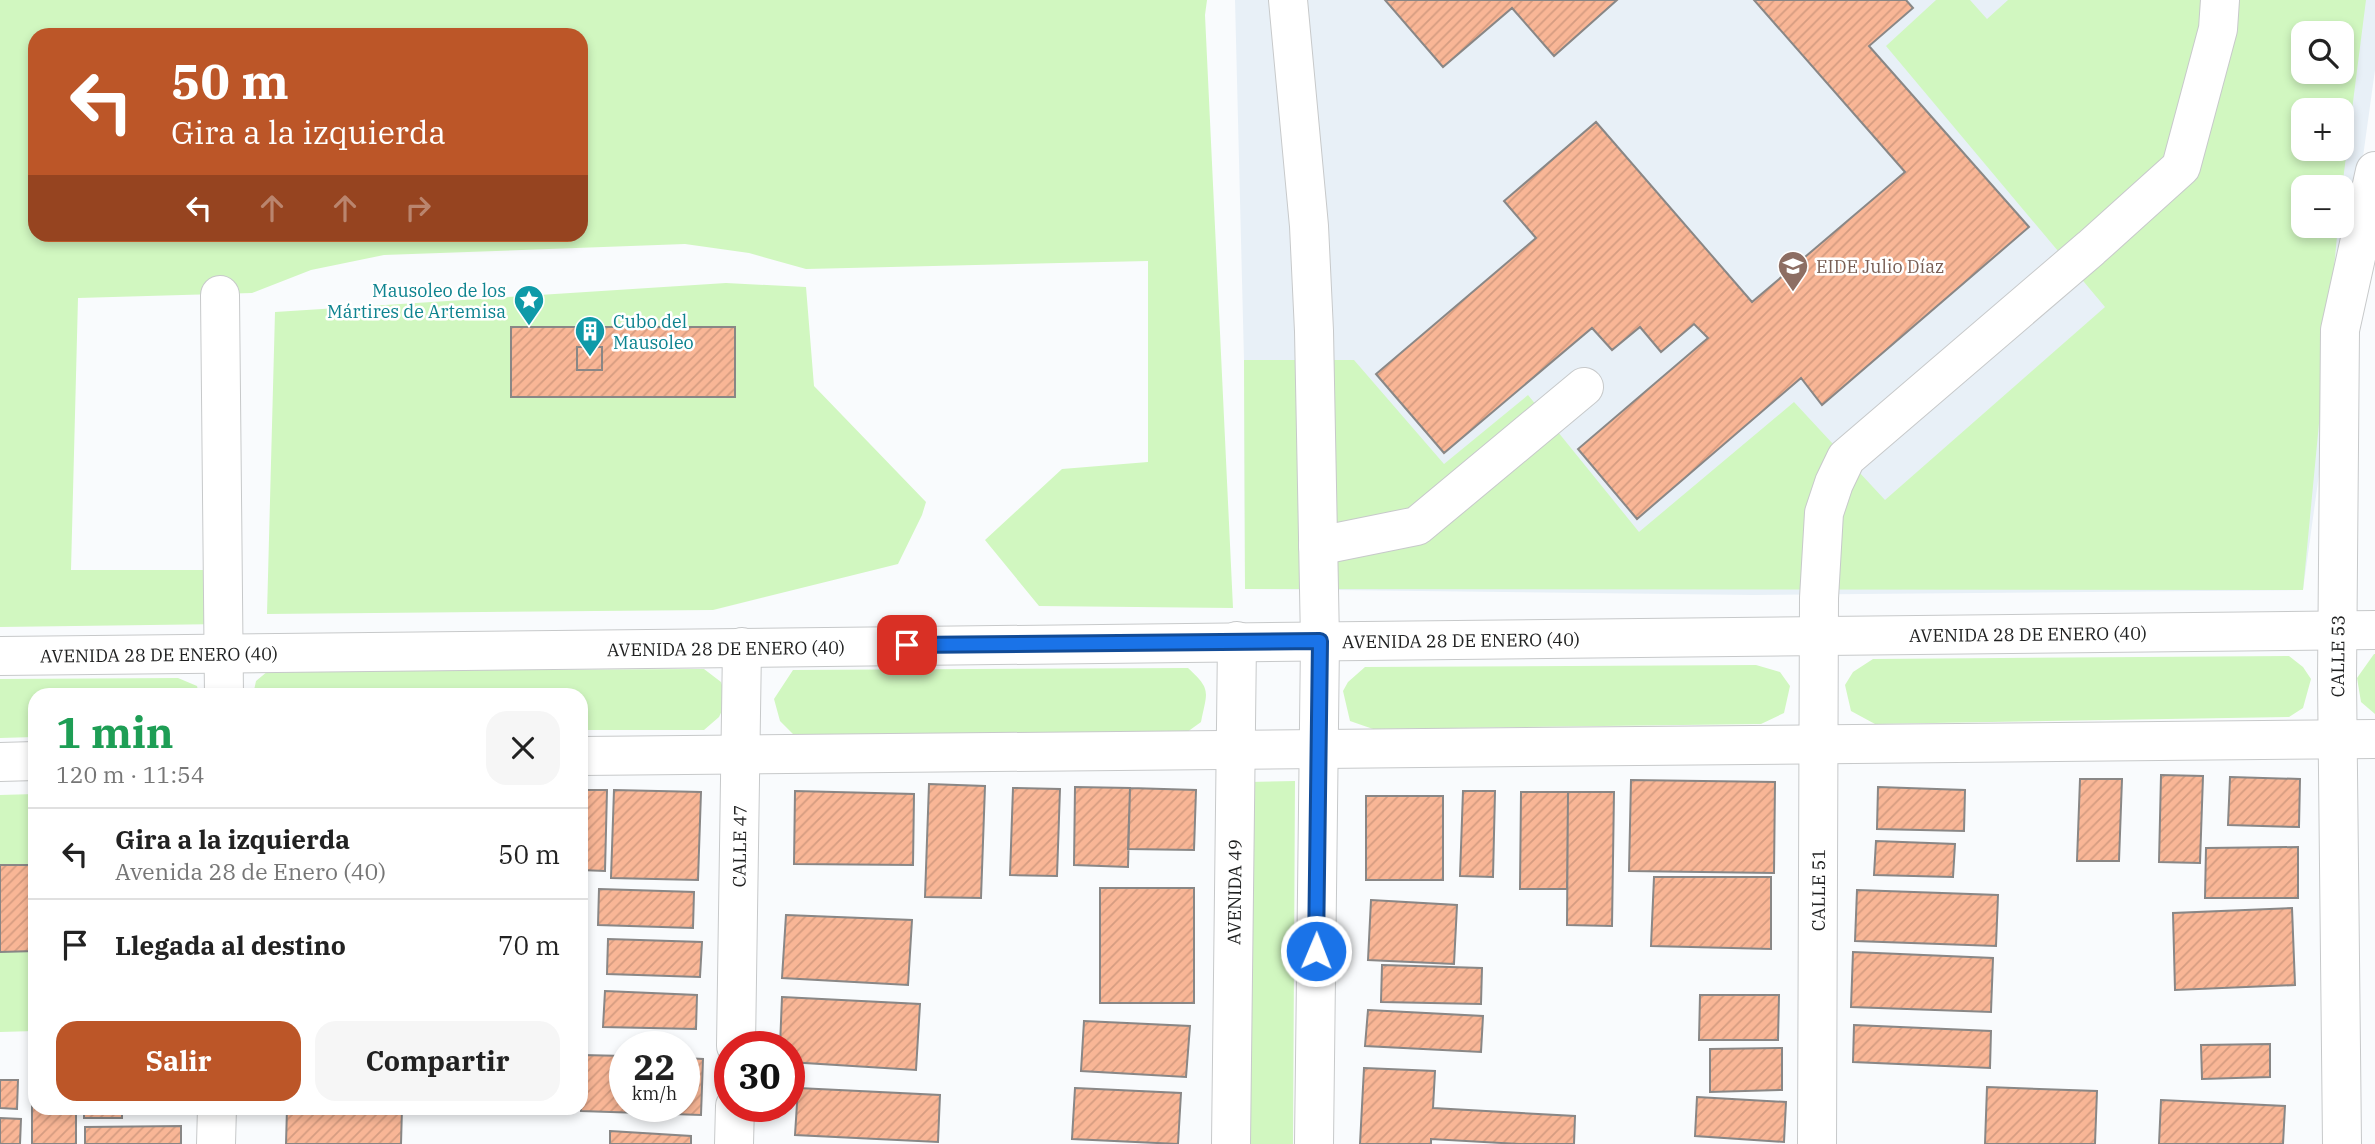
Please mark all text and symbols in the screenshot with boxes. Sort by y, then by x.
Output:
map controls [2291,21,2354,238]
button: search [2291,21,2354,84]
text: 50 m [171,49,289,112]
icon: left [56,56,147,147]
button: + [2291,98,2354,161]
text: Gira a la izquierda [171,111,446,153]
button: − [2291,175,2354,238]
icon: left [180,189,218,227]
icon: ahead [253,189,291,227]
icon: ahead [326,189,364,227]
icon: right [399,189,437,227]
school or university icon: EIDE Julio Díaz [1776,249,1810,293]
place label: EIDE Julio Díaz [1816,255,1944,278]
place label: Mausoleo de los Mártires de Artemisa [327,279,506,323]
place icon: Mausoleo de los Mártires de Artemisa [512,283,546,327]
place label: Cubo del Mausoleo [613,310,694,354]
building icon: Cubo del Mausoleo [573,314,607,358]
pin [877,615,937,675]
street label: CALLE 53 [2325,615,2349,697]
street label: AVENIDA 28 DE ENERO (40) [1909,621,2147,647]
icon: arrive [888,626,926,664]
street label: AVENIDA 28 DE ENERO (40) [1342,627,1580,653]
street label: AVENIDA 28 DE ENERO (40) [607,635,845,661]
street label: AVENIDA 28 DE ENERO (40) [40,641,278,667]
text: 1 min [56,705,174,760]
button: close [486,711,560,785]
text: 120 m · 11:54 [56,759,205,789]
street label: CALLE 47 [727,805,751,887]
text: Gira a la izquierda [115,822,350,856]
icon: left [56,835,94,873]
text: 50 m [498,837,560,871]
street label: AVENIDA 49 [1222,839,1246,945]
street label: CALLE 51 [1806,849,1830,931]
text: Avenida 28 de Enero (40) [115,856,386,886]
position arrow [1279,914,1353,988]
icon: arrive [56,926,94,964]
text: Llegada al destino [115,928,346,962]
text: 70 m [498,928,560,962]
button: Salir [56,1021,301,1101]
button: Compartir [315,1021,560,1101]
speed limit sign: 30 [714,1031,805,1122]
text: 22 [633,1044,676,1090]
text: km/h [632,1082,677,1105]

